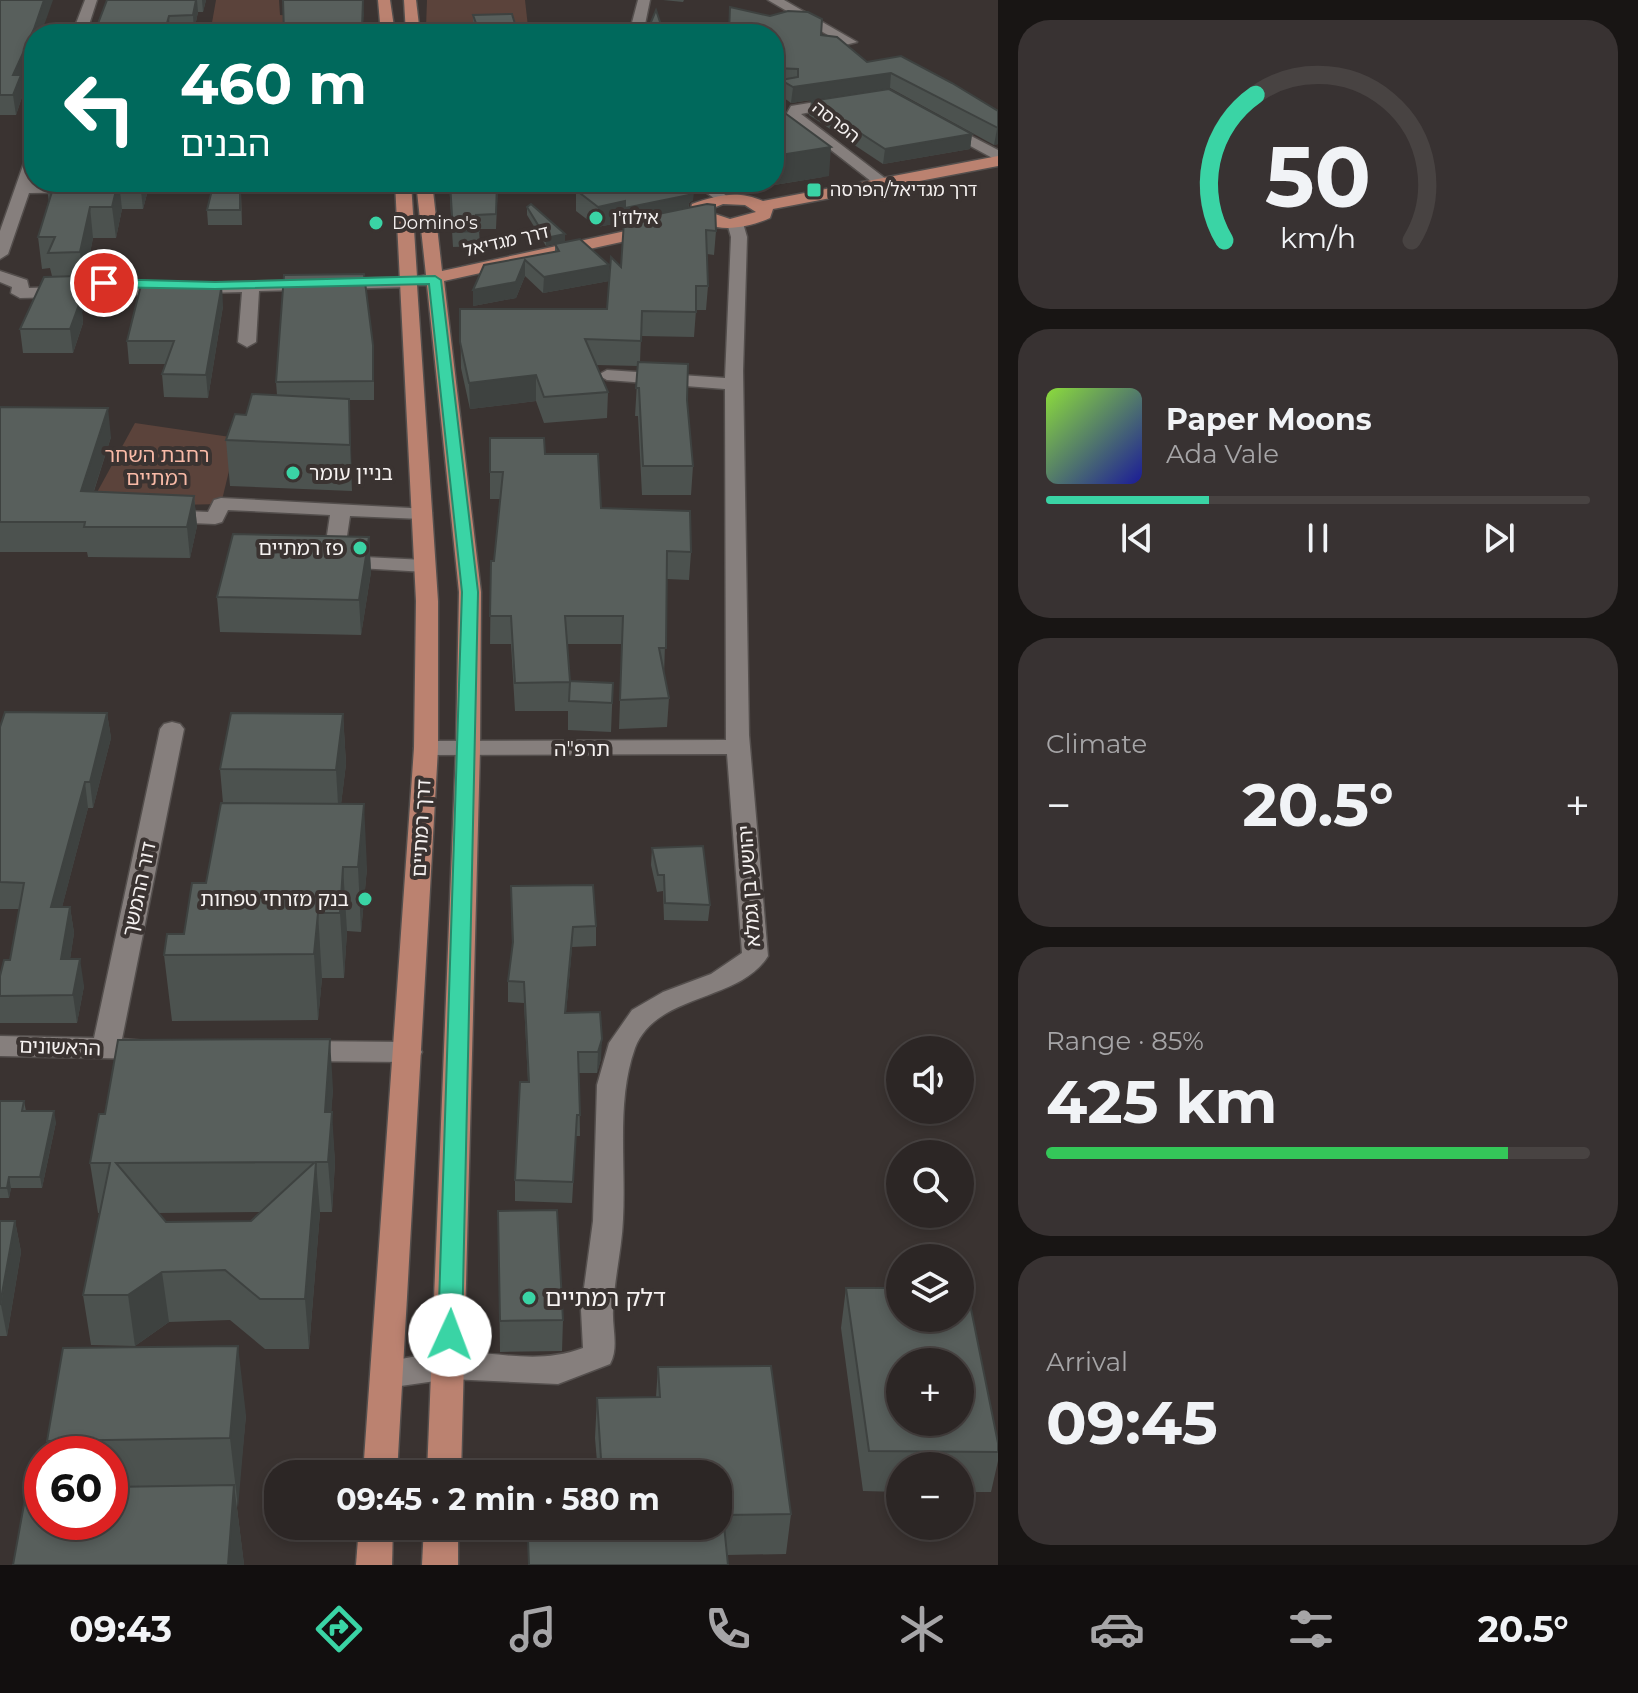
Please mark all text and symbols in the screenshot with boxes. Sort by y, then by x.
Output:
text: 460 m [180,50,367,118]
icon: left [48,56,152,160]
street label: הפרסה [808,97,864,147]
text: הבנים [180,121,270,165]
text: 50 [1265,125,1371,227]
place label: דרך מגדיאל/הפרסה [830,179,978,201]
marker: דרך מגדיאל/הפרסה [805,181,823,199]
place label: אילוז'ן [612,207,659,229]
marker: אילוז'ן [587,209,605,227]
place label: Domino's [392,212,478,234]
marker: Domino's [367,214,385,232]
street label: דרך מגדיאל [461,220,551,262]
text: km/h [1280,220,1356,255]
pin [70,249,138,317]
icon: arrive [82,261,126,305]
text: Paper Moons [1166,401,1372,438]
text: Ada Vale [1166,438,1279,470]
park label: רחבת השחר רמתיים [105,443,209,490]
place label: בניין עומר [309,461,393,485]
marker: בניין עומר [284,464,302,482]
icon: previous [1115,516,1159,560]
icon: pause [1296,516,1340,560]
icon: next [1477,516,1521,560]
place label: פז רמתיים [258,536,344,560]
marker: פז רמתיים [351,539,369,557]
text: Climate [1046,728,1147,760]
street label: תרפ"ה [554,737,610,761]
text: 20.5° [1242,768,1394,841]
street label: דרך רמתיים [406,778,436,878]
text: − [1046,778,1071,832]
text: + [1565,778,1590,832]
street label: יהושע בן גמלא [733,824,765,948]
street label: דור ההמשך [117,839,161,939]
place label: בנק מזרחי טפחות [200,887,349,911]
marker: בנק מזרחי טפחות [356,890,374,908]
text: Range · 85% [1046,1025,1204,1057]
street label: הראשונים [19,1034,101,1060]
map controls [886,1036,974,1540]
button: sound [886,1036,974,1124]
text: 425 km [1046,1065,1277,1138]
button: search [886,1140,974,1228]
button: layers [886,1244,974,1332]
place label: דלק רמתיים [545,1283,666,1312]
marker: דלק רמתיים [520,1289,538,1307]
position arrow [408,1293,492,1377]
text: Arrival [1046,1346,1128,1378]
button: + [886,1348,974,1436]
text: 09:45 [1046,1386,1218,1459]
speed limit sign: 60 [24,1436,128,1540]
button: − [886,1452,974,1540]
text: 09:45 · 2 min · 580 m [336,1481,660,1518]
icon: directions [311,1601,367,1657]
icon: music [505,1601,561,1657]
icon: phone [700,1601,756,1657]
icon: climate [894,1601,950,1657]
icon: car [1089,1601,1145,1657]
icon: filters [1283,1601,1339,1657]
text: 09:43 [69,1607,172,1651]
text: 20.5° [1478,1607,1569,1651]

